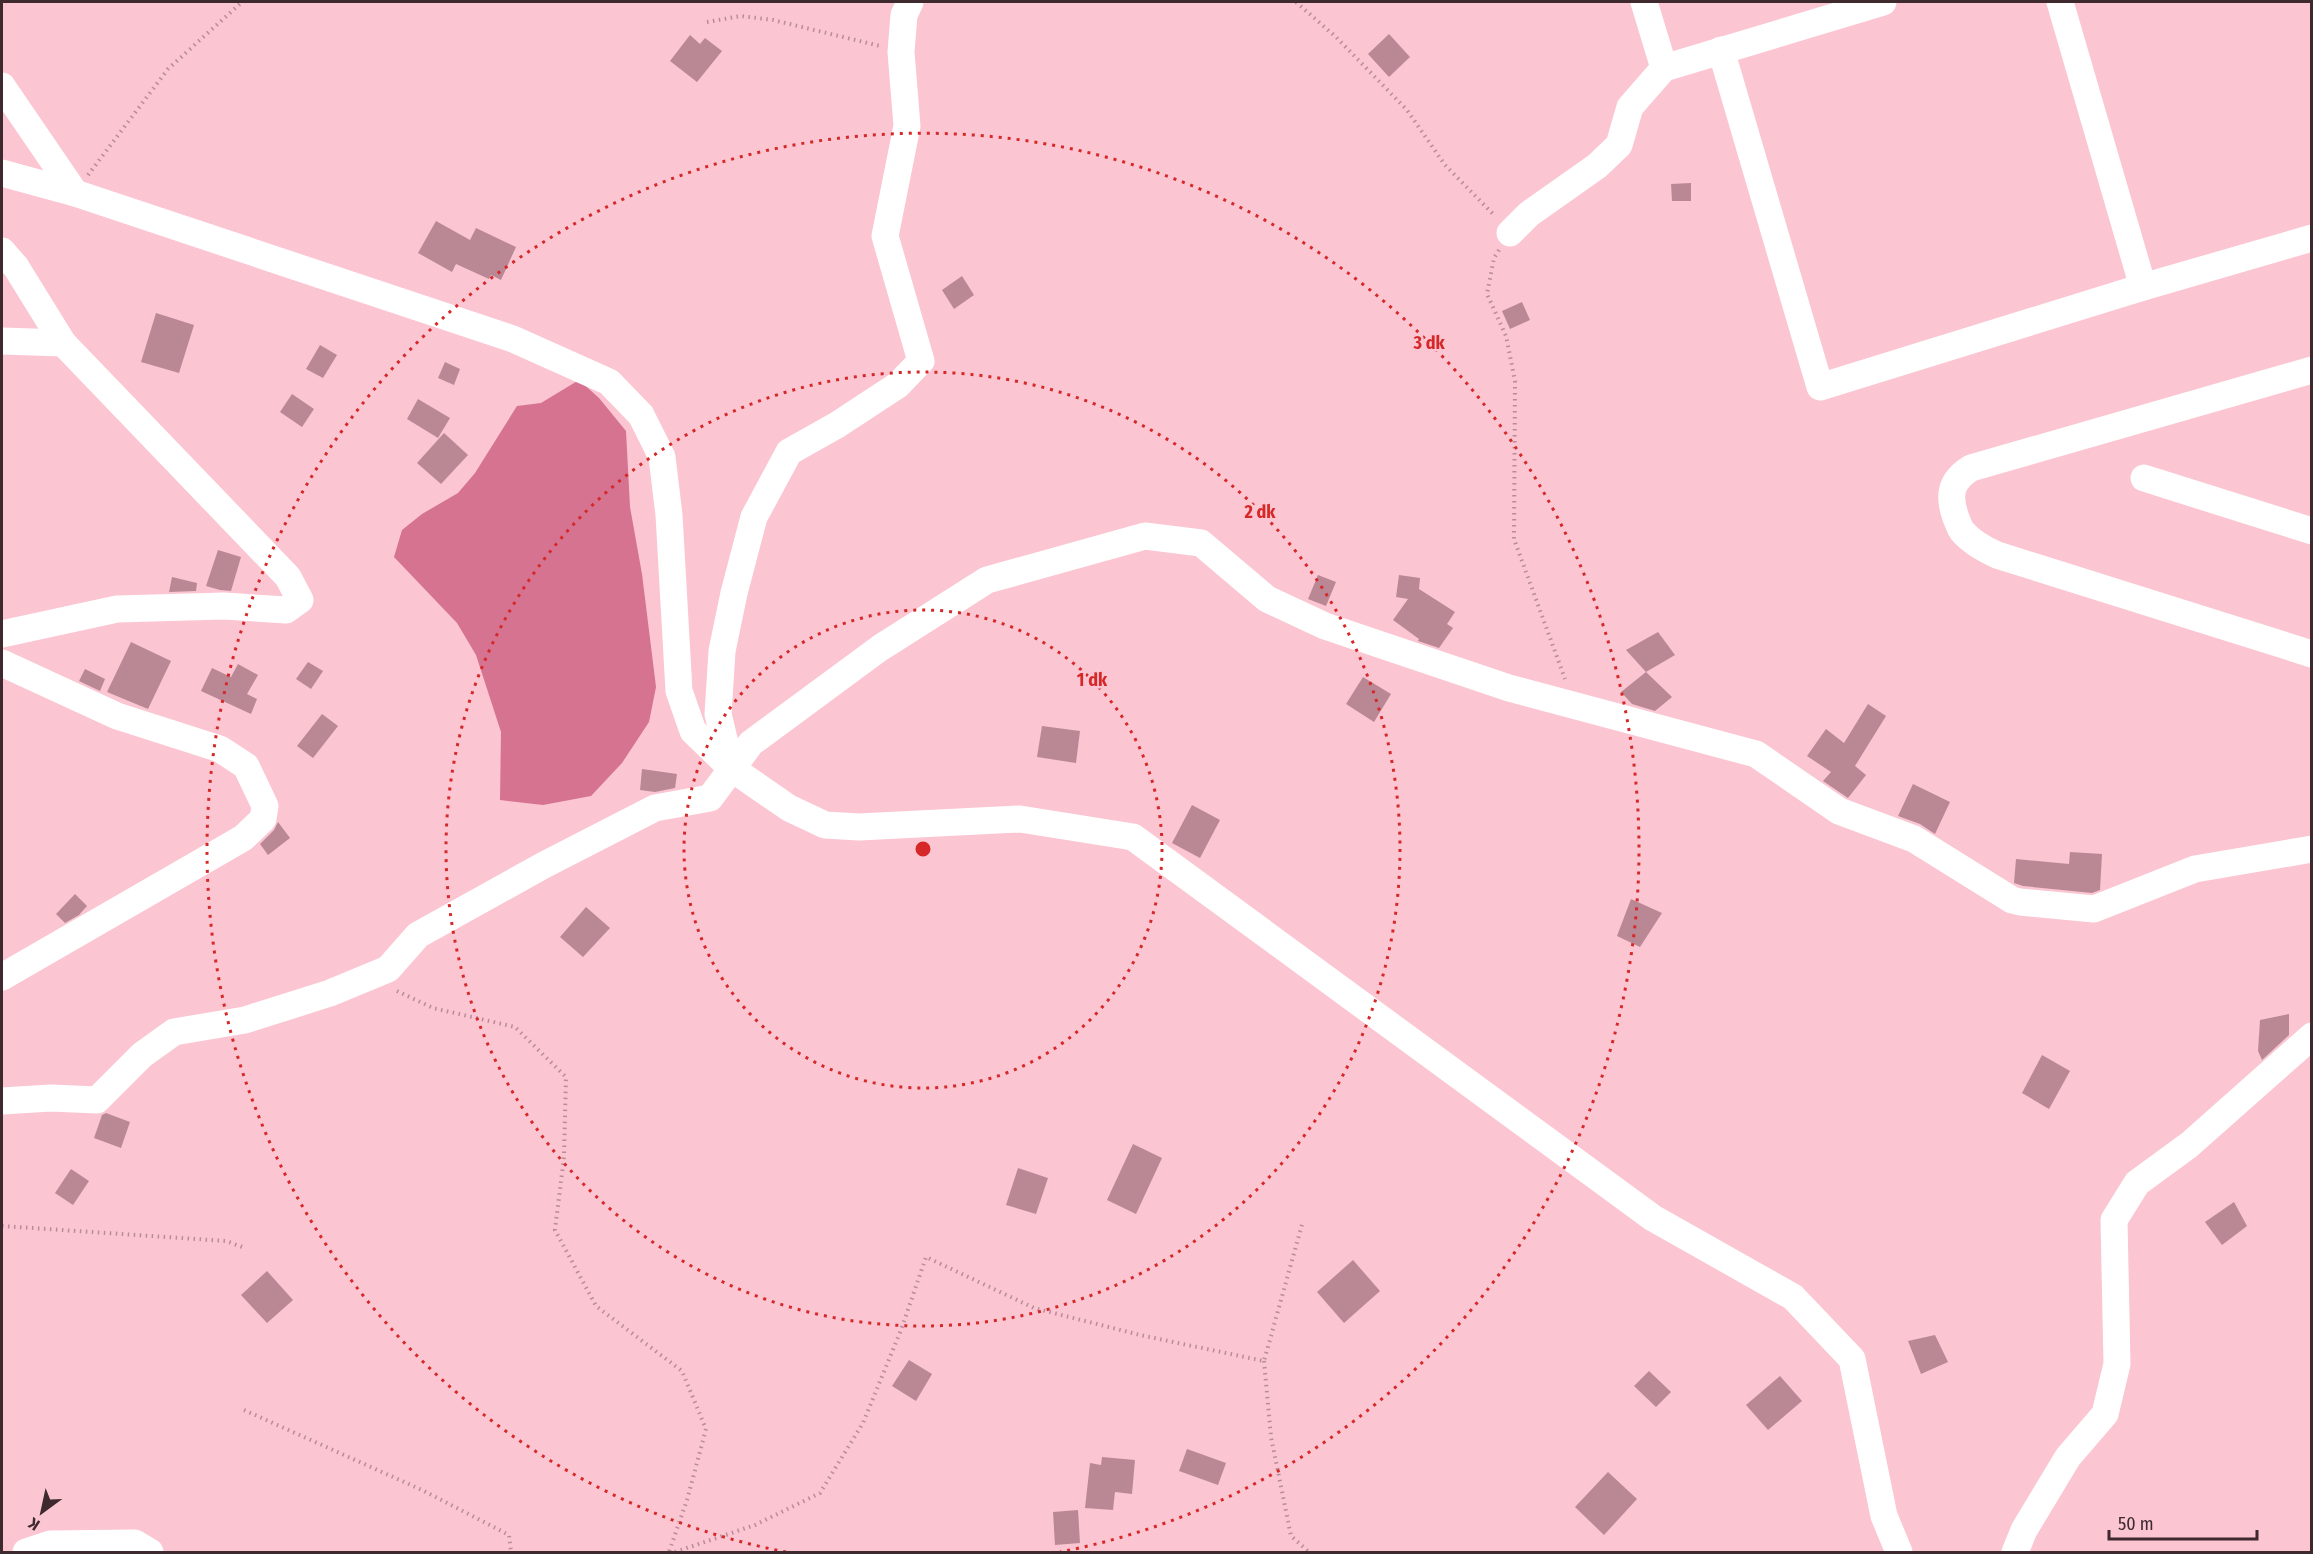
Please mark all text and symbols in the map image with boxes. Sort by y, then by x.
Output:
text: 3 dk [1412,332,1445,354]
text: 2 dk [1243,501,1276,523]
text: 1 dk [1077,669,1108,691]
centre of rings [913,839,933,859]
north arrow [12,1482,72,1542]
scale bar [2109,1503,2258,1541]
text: K [24,1513,43,1535]
text: 50 m [2118,1513,2154,1535]

